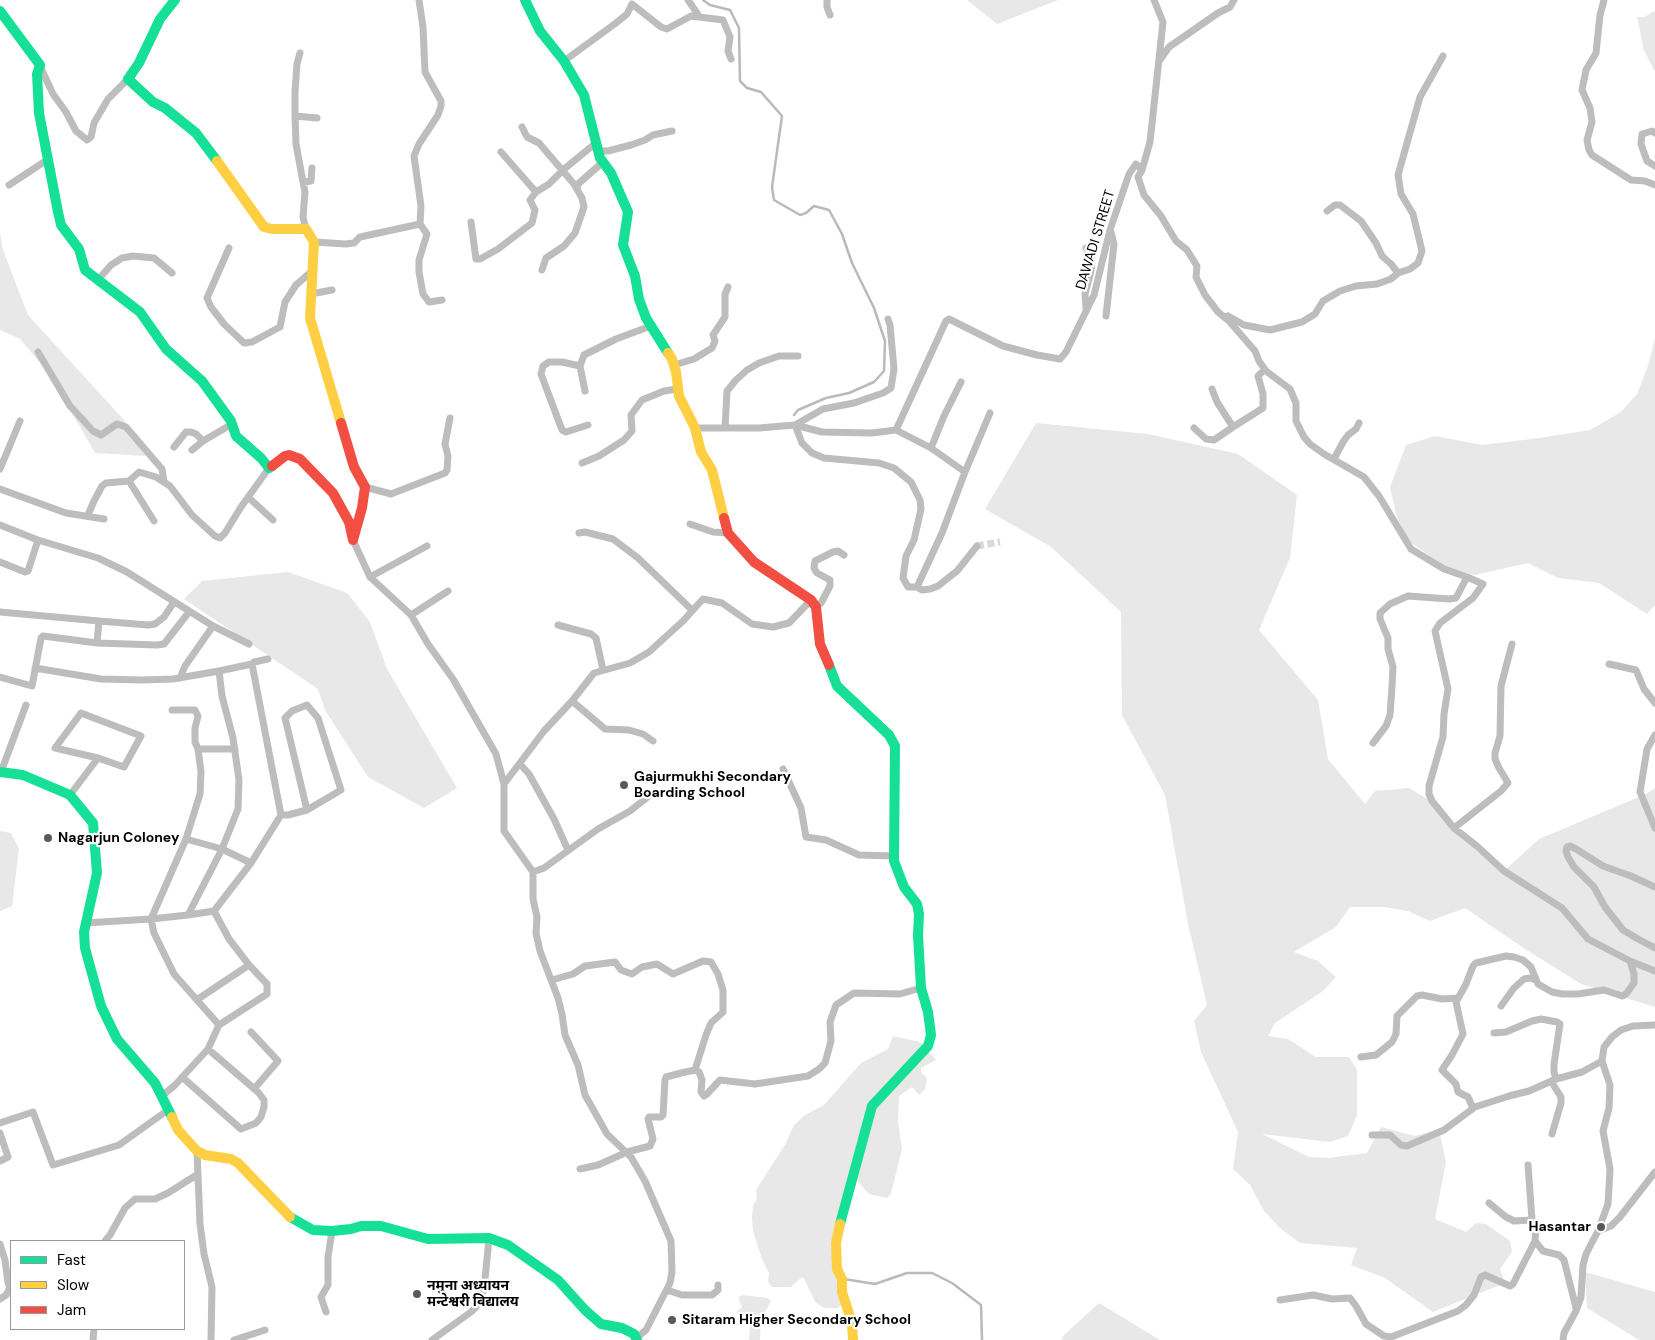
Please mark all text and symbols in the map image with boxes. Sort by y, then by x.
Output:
street label: DAWADI STREET [1073,188,1119,292]
place label: Gajurmukhi Secondary Boarding School [634,769,791,802]
marker: Gajurmukhi Secondary Boarding School [618,779,630,791]
place label: Nagarjun Coloney [58,830,179,846]
marker: Nagarjun Coloney [42,832,54,844]
place label: Hasantar [1529,1219,1591,1235]
marker: Hasantar [1595,1221,1607,1233]
legend [10,1240,185,1330]
text: Fast [57,1250,86,1270]
text: Slow [57,1275,89,1295]
place label: नमुना अध्यायन मन्टेश्वरी विद्यालय [427,1278,519,1310]
marker: नमुना अध्यायन मन्टेश्वरी विद्यालय [411,1288,423,1300]
text: Jam [57,1300,86,1320]
place label: Sitaram Higher Secondary School [682,1312,911,1328]
marker: Sitaram Higher Secondary School [666,1314,678,1326]

